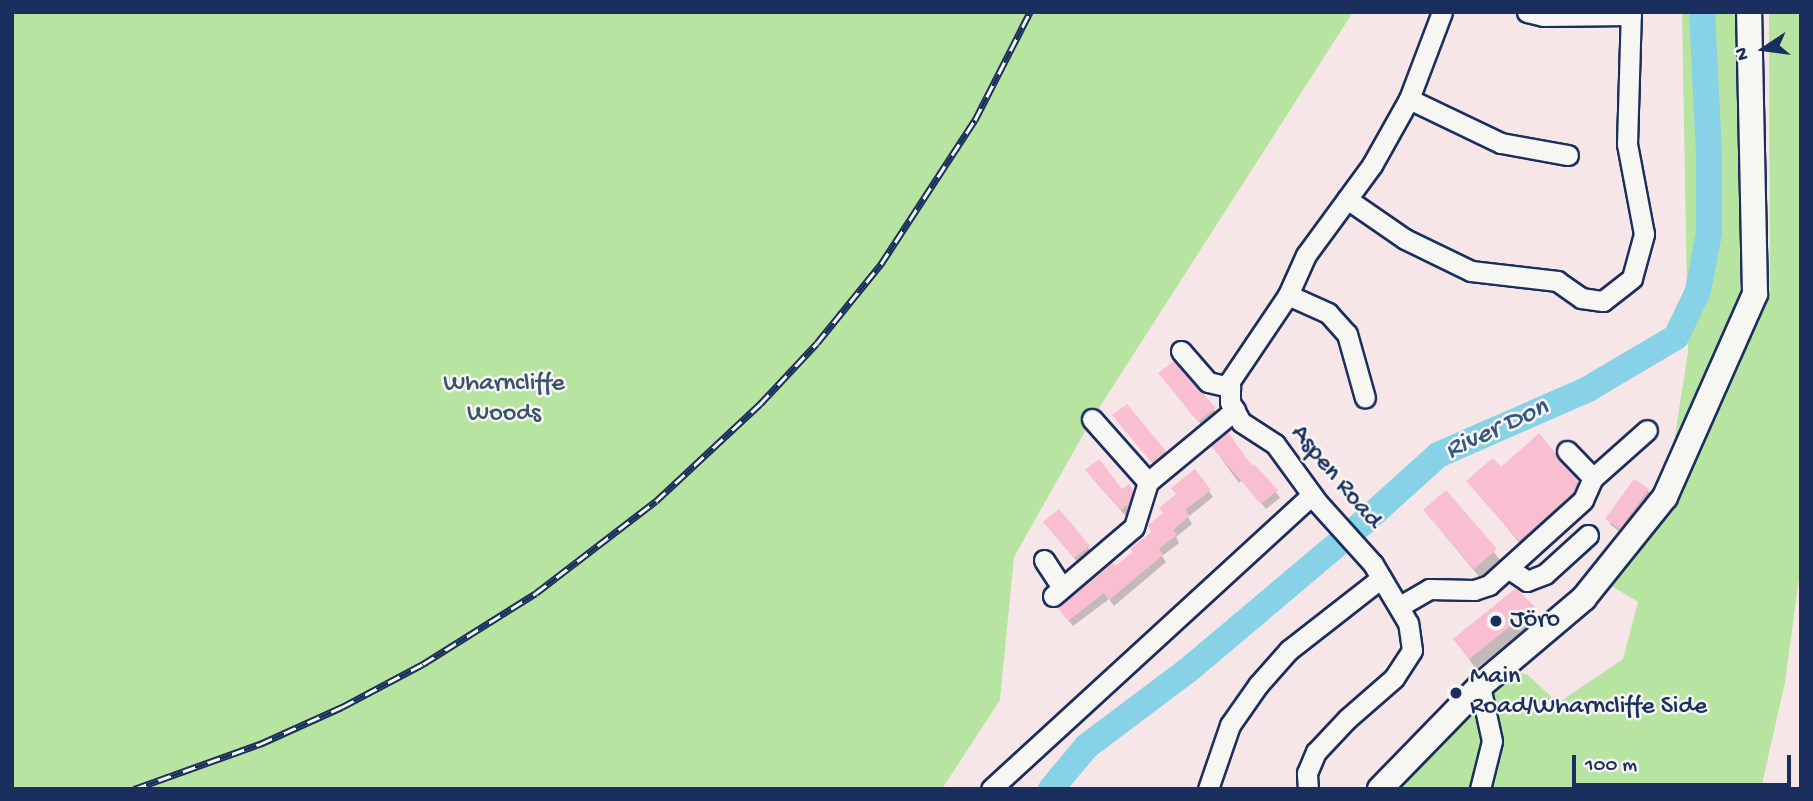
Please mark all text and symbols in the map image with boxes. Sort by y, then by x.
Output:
north arrow [1729,14,1799,84]
text: N [1730,45,1756,62]
park label: Wharncliffe Woods [443,369,565,430]
water label: River Don [1440,391,1554,469]
street label: Aspen Road [1282,420,1388,536]
place label: Jöro [1510,605,1560,637]
marker: Jöro [1488,613,1504,629]
place label: Main Road/Wharncliffe Side [1470,662,1707,724]
marker: Main Road/Wharncliffe Side [1448,685,1464,701]
scale bar [1575,742,1794,786]
text: 100 m [1585,754,1637,779]

